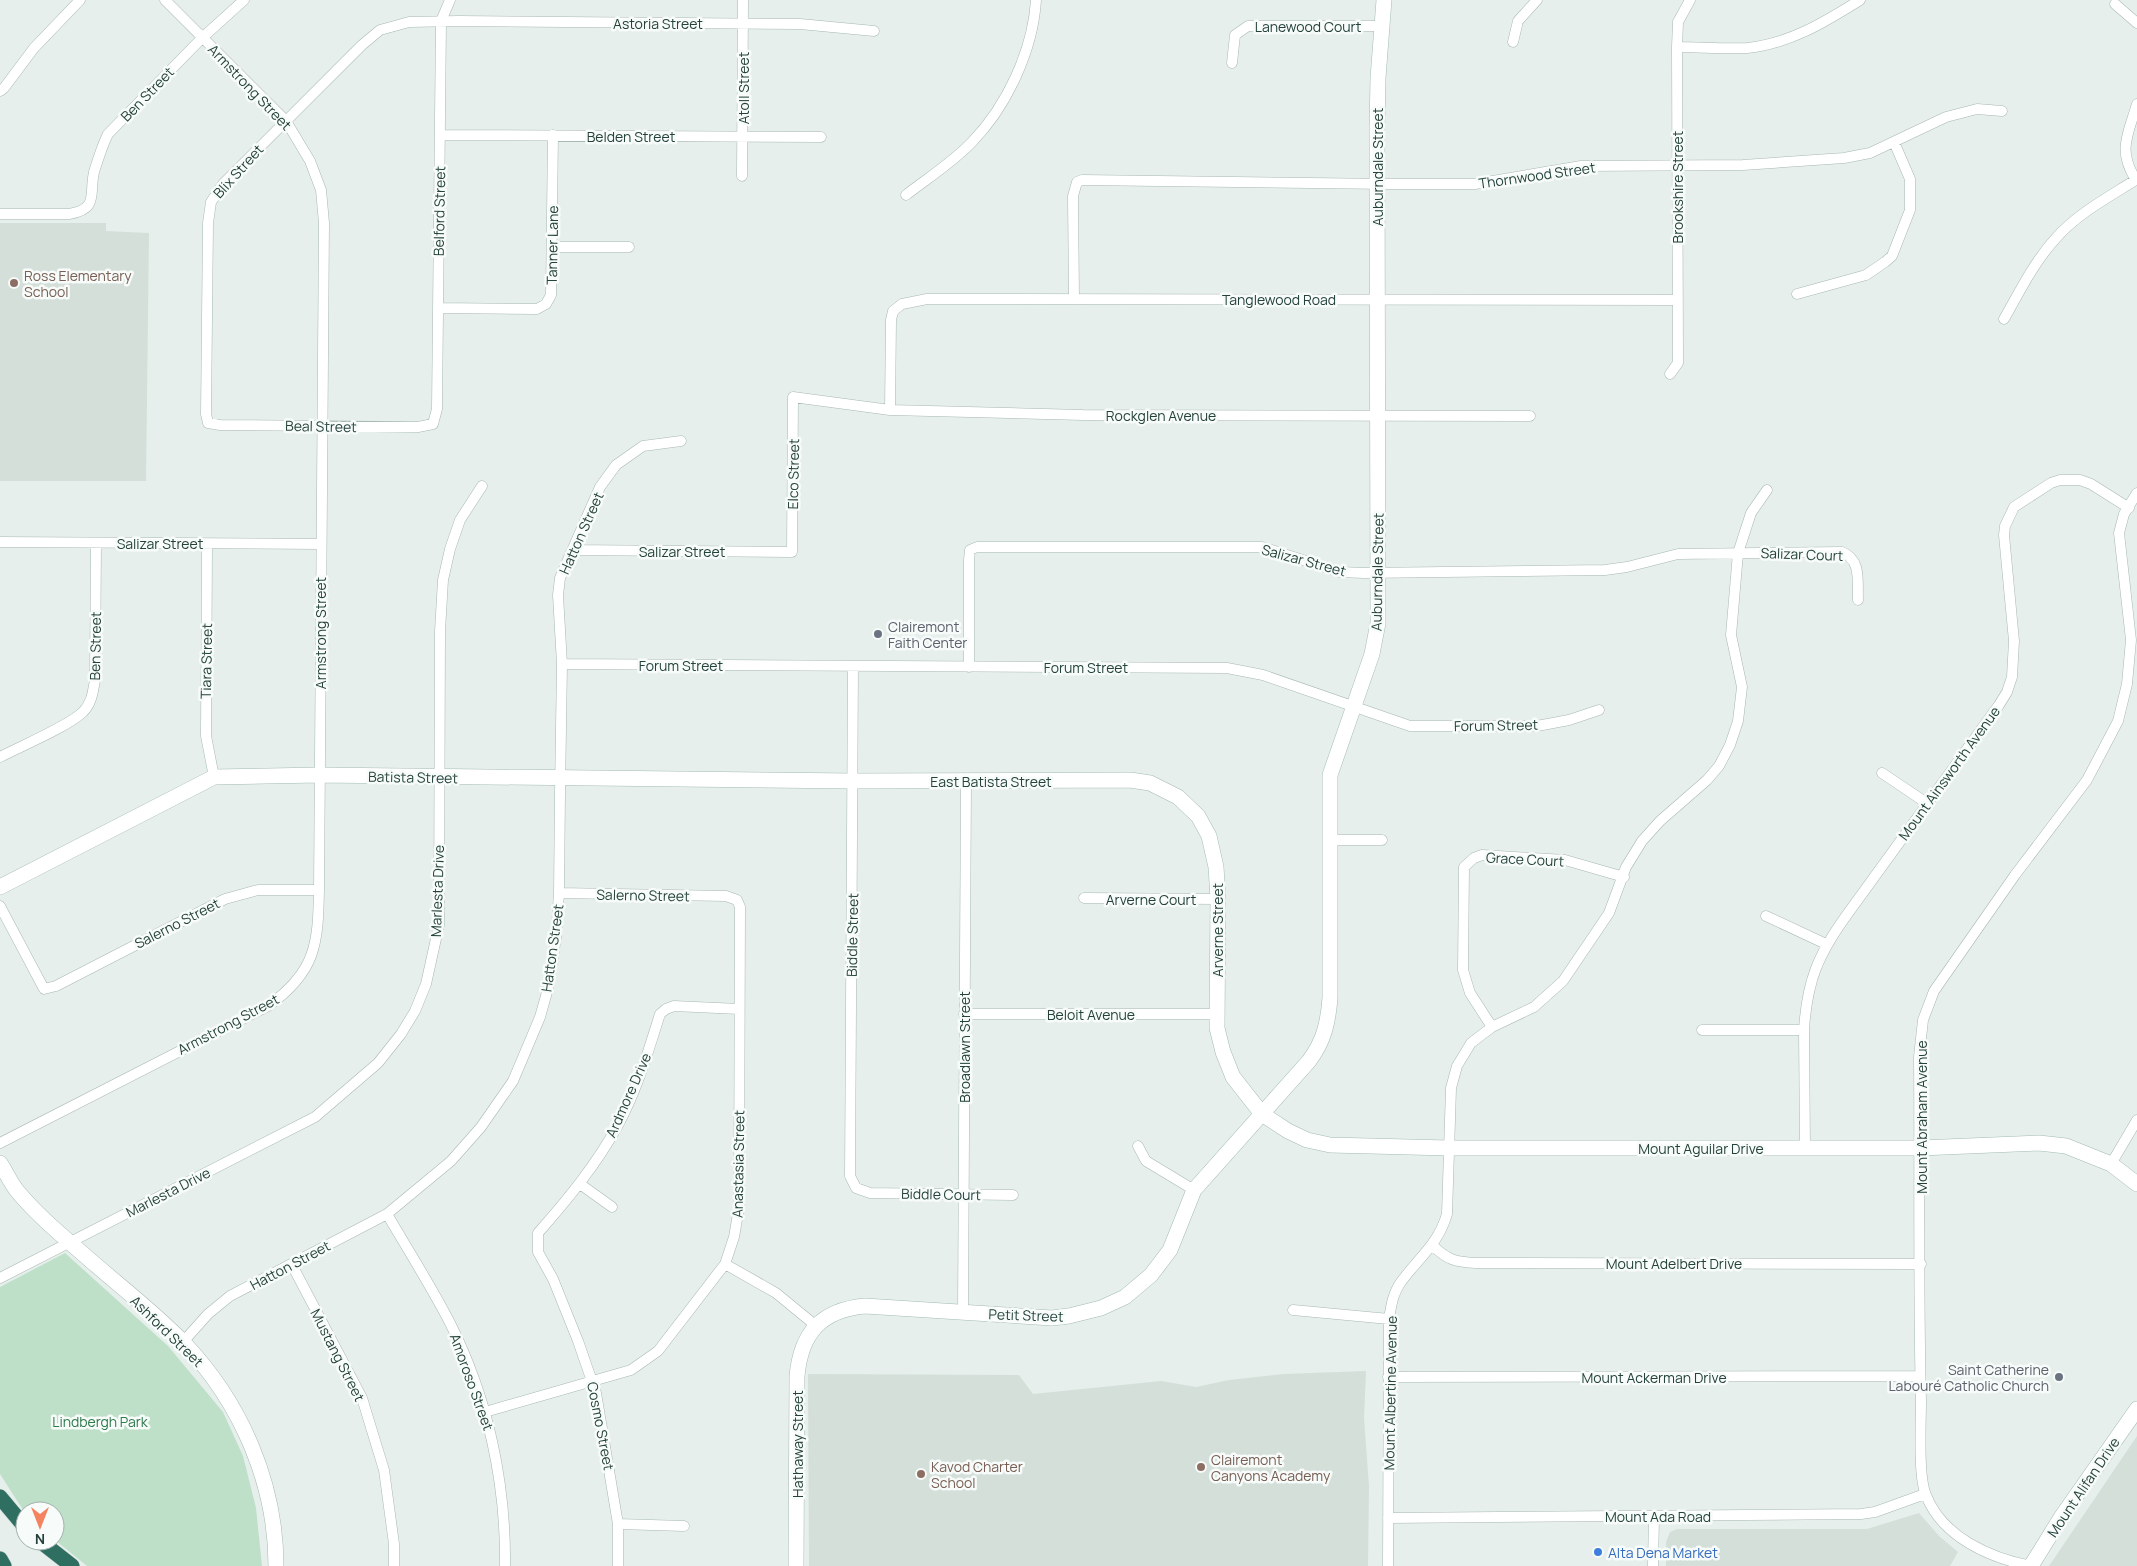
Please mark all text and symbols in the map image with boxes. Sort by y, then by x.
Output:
street label: Astoria Street [613,14,703,33]
street label: Lanewood Court [1255,17,1362,36]
street label: Armstrong Street [204,40,296,134]
street label: Atoll Street [734,51,753,124]
street label: Ben Street [116,62,178,125]
street label: Auburndale Street [1368,107,1387,226]
street label: Belden Street [587,127,676,146]
street label: Brookshire Street [1668,130,1687,243]
street label: Blix Street [209,140,268,202]
street label: Thornwood Street [1477,157,1597,193]
street label: Belford Street [429,165,449,256]
street label: Tanner Lane [542,205,562,285]
place label: Ross Elementary School [24,266,132,301]
marker: Ross Elementary School [8,277,20,289]
street label: Tanglewood Road [1222,290,1336,309]
street label: Rockglen Avenue [1106,406,1216,425]
street label: Beal Street [285,416,357,436]
street label: Elco Street [783,438,803,510]
street label: Hatton Street [554,488,608,577]
street label: Auburndale Street [1366,512,1388,631]
street label: Salizar Street [117,534,204,553]
street label: Salizar Street [1260,540,1349,580]
street label: Salizar Street [639,542,726,561]
street label: Salizar Court [1760,543,1844,565]
street label: Armstrong Street [311,576,330,689]
street label: Ben Street [85,611,105,681]
place label: Clairemont Faith Center [888,617,967,652]
street label: Tiara Street [196,623,216,699]
marker: Clairemont Faith Center [872,628,884,640]
street label: Forum Street [639,656,724,675]
street label: Forum Street [1044,658,1129,677]
street label: Mount Ainsworth Avenue [1894,702,2004,844]
street label: Forum Street [1454,715,1539,735]
street label: Batista Street [368,767,458,787]
street label: East Batista Street [930,772,1052,791]
street label: Marlesta Drive [426,845,448,937]
street label: Grace Court [1485,847,1565,871]
street label: Arverne Street [1208,882,1227,977]
street label: Salerno Street [596,885,690,905]
street label: Arverne Court [1106,890,1197,909]
street label: Salerno Street [131,893,223,953]
street label: Biddle Street [842,893,862,977]
street label: Hatton Street [536,903,568,993]
street label: Armstrong Street [174,989,282,1059]
street label: Broadlawn Street [955,991,974,1103]
street label: Beloit Avenue [1047,1005,1135,1024]
street label: Mount Abraham Avenue [1912,1040,1931,1194]
street label: Ardmore Drive [601,1050,655,1140]
street label: Anastasia Street [728,1109,748,1218]
street label: Mount Aguilar Drive [1638,1139,1764,1158]
street label: Marlesta Drive [123,1163,213,1221]
street label: Biddle Court [901,1184,982,1204]
street label: Hatton Street [247,1236,334,1294]
street label: Mount Adelbert Drive [1606,1254,1742,1273]
street label: Ashford Street [126,1291,208,1371]
street label: Petit Street [988,1304,1064,1326]
street label: Mustang Street [307,1306,370,1405]
street label: Mount Albertine Avenue [1379,1315,1401,1471]
street label: Amoroso Street [446,1331,498,1433]
place label: Saint Catherine Labouré Catholic Church [1888,1360,2049,1395]
street label: Mount Ackerman Drive [1581,1368,1727,1387]
marker: Saint Catherine Labouré Catholic Church [2053,1371,2065,1383]
street label: Cosmo Street [583,1380,619,1472]
street label: Hathaway Street [788,1390,807,1498]
park label: Lindbergh Park [52,1412,149,1431]
street label: Mount Alifan Drive [2042,1433,2124,1541]
place label: Clairemont Canyons Academy [1211,1450,1331,1485]
place label: Kavod Charter School [931,1457,1023,1492]
marker: Clairemont Canyons Academy [1195,1461,1207,1473]
marker: Kavod Charter School [915,1468,927,1480]
north arrow [15,1501,65,1551]
street label: Mount Ada Road [1605,1507,1711,1526]
text: N [35,1530,45,1549]
place label: Alta Dena Market [1608,1543,1718,1562]
marker: Alta Dena Market [1592,1546,1604,1558]

